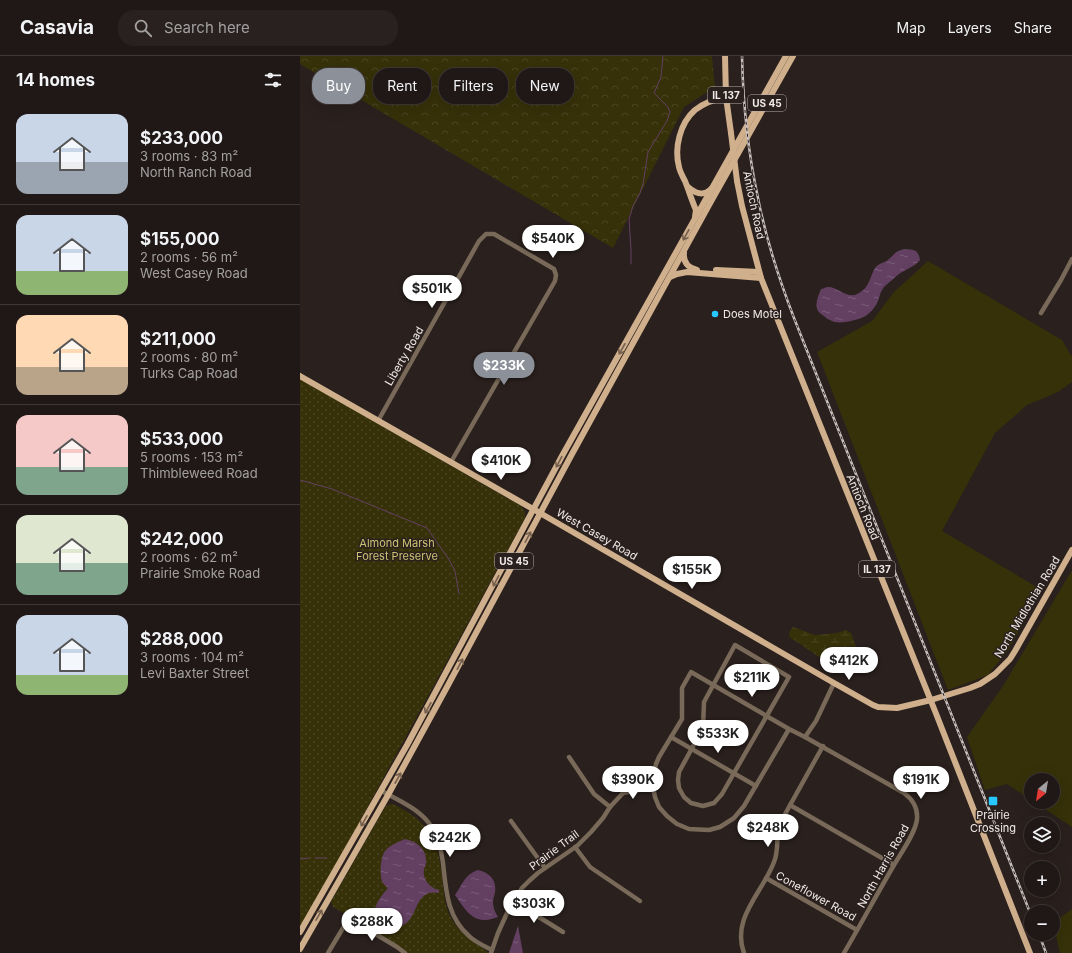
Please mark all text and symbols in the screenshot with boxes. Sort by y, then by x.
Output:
search box [118,10,398,46]
text: Casavia [20,16,94,39]
icon: search [132,17,154,39]
text: Search here [164,18,250,37]
text: Map [897,19,926,36]
text: Layers [948,19,992,36]
text: Share [1014,19,1052,36]
chip: Buy [312,68,365,104]
chip: Rent [373,68,431,104]
chip: Filters [439,68,508,104]
chip: New [516,68,574,104]
icon: filters [262,69,284,91]
text: 14 homes [16,70,95,90]
road number: IL 137 [708,87,744,103]
road number: US 45 [748,95,786,111]
text: $233,000 [140,128,223,148]
icon: home [48,130,96,178]
text: 3 rooms · 83 m² [140,148,238,164]
text: North Ranch Road [140,164,252,180]
street label: Antioch Road [740,170,768,240]
pin: $540K [525,225,581,259]
text: $155,000 [140,229,219,249]
one-way arrow [681,229,689,241]
text: $540K [531,230,575,246]
icon: home [48,231,96,279]
text: 2 rooms · 56 m² [140,249,238,265]
text: West Casey Road [140,265,248,281]
pin: $501K [404,275,460,309]
text: $501K [412,280,452,296]
place label: Does Motel [723,307,782,321]
marker: Does Motel [710,309,720,319]
street label: Liberty Road [381,324,427,388]
text: $211,000 [140,329,216,349]
icon: home [48,331,96,379]
one-way arrow [618,343,626,355]
text: 2 rooms · 80 m² [140,349,238,365]
pin: $233K [476,352,532,386]
text: $233K [483,357,525,373]
text: Turks Cap Road [140,365,238,381]
text: $533,000 [140,429,223,449]
icon: home [48,431,96,479]
pin: $410K [473,447,529,481]
text: 5 rooms · 153 m² [140,449,243,465]
text: $410K [481,452,521,468]
one-way arrow [555,456,562,468]
text: Thimbleweed Road [140,465,258,481]
street label: Antioch Road [844,472,882,542]
street label: West Casey Road [554,505,640,563]
text: $242,000 [140,529,223,549]
icon: home [48,531,96,579]
one-way arrow [524,531,532,543]
park label: Almond Marsh Forest Preserve [356,536,438,563]
text: 2 rooms · 62 m² [140,549,238,565]
road number: US 45 [495,553,533,569]
street label: North Midlothian Road [991,554,1063,660]
pin: $155K [664,556,720,590]
text: $155K [672,561,712,577]
road number: IL 137 [859,561,895,577]
text: Prairie Smoke Road [140,565,260,581]
one-way arrow [491,575,499,587]
text: $288,000 [140,629,223,649]
icon: home [48,631,96,679]
pin: $412K [821,647,877,681]
text: 3 rooms · 104 m² [140,649,244,665]
text: $412K [829,652,869,668]
one-way arrow [457,658,464,670]
pin: $211K [724,664,780,698]
text: Levi Baxter Street [140,665,249,681]
text: $211K [733,669,771,685]
one-way arrow [424,702,431,714]
pin: $533K [690,720,746,754]
text: $533K [697,725,739,741]
pin: $390K [605,766,661,800]
pin: $191K [893,766,949,800]
text: $390K [611,771,655,787]
text: $191K [902,771,940,787]
one-way arrow [394,772,402,784]
north arrow [1024,773,1060,809]
map controls [1024,773,1060,941]
marker: Prairie Crossing [987,795,999,807]
place label: Prairie Crossing [970,808,1016,835]
pin: $248K [740,814,796,848]
one-way arrow [360,815,368,827]
button: layers [1024,817,1060,853]
text: $248K [746,819,790,835]
street label: North Harris Road [854,822,912,910]
pin: $242K [422,824,478,858]
street label: Prairie Trail [526,827,582,873]
text: $242K [429,829,471,845]
button: + [1024,861,1060,897]
street label: Coneflower Road [773,868,859,924]
pin: $303K [506,890,562,924]
text: $303K [512,895,556,911]
button: − [1024,905,1060,941]
pin: $288K [344,908,400,942]
one-way arrow [316,909,324,921]
text: $288K [351,913,393,929]

